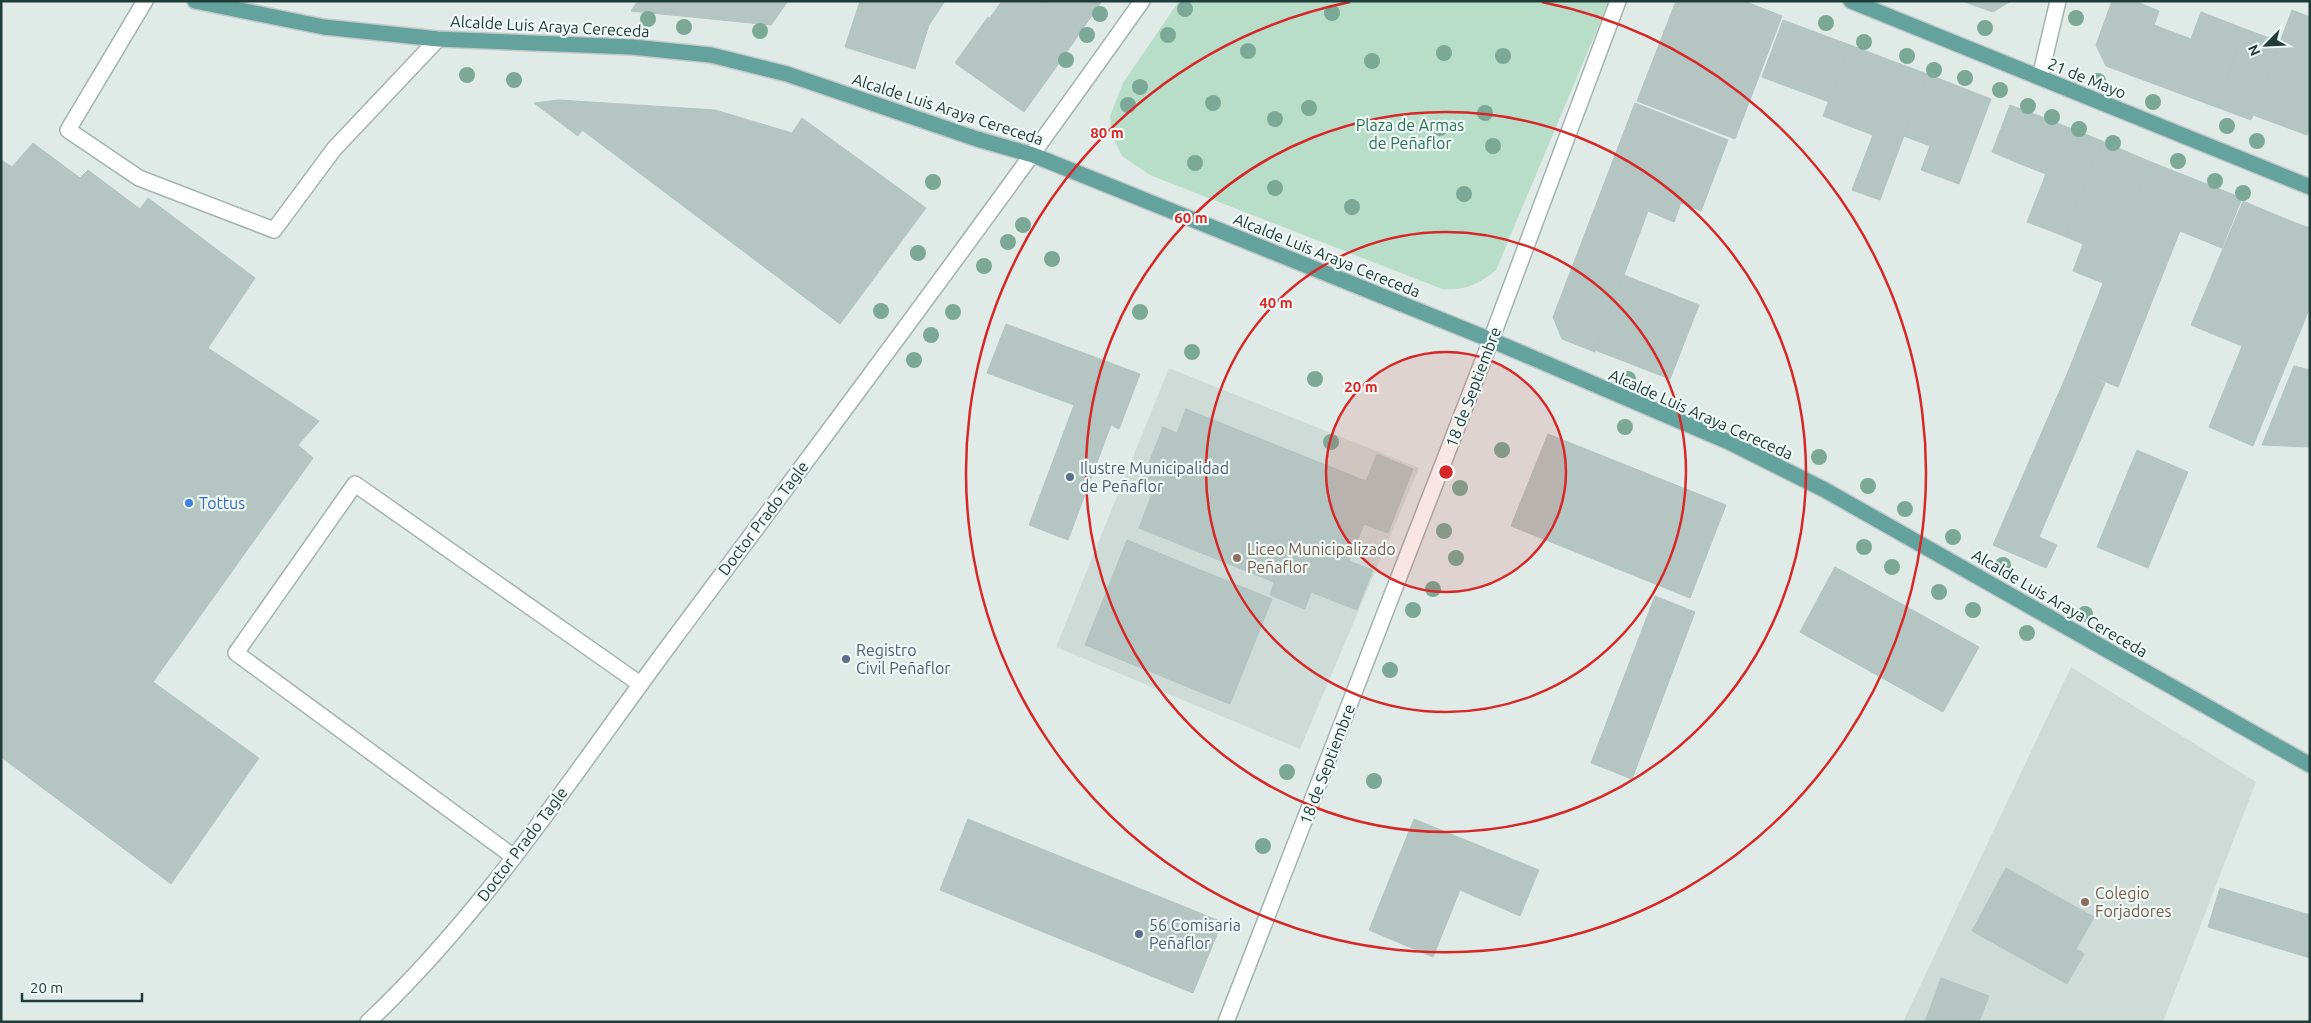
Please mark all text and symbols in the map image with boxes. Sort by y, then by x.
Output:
street label: Alcalde Luis Araya Cereceda [450,12,650,40]
north arrow [2241,20,2291,70]
text: N [2245,42,2264,58]
street label: 21 de Mayo [2045,54,2129,102]
street label: Alcalde Luis Araya Cereceda [850,70,1046,148]
park label: Plaza de Armas de Peñaflor [1356,116,1464,152]
text: 80 m [1090,124,1124,141]
text: 60 m [1174,209,1208,226]
street label: Alcalde Luis Araya Cereceda [1231,209,1423,301]
text: 40 m [1259,294,1293,311]
street label: 18 de Septiembre [1442,324,1504,450]
street label: Alcalde Luis Araya Cereceda [1606,365,1796,463]
text: 20 m [1344,378,1378,395]
street label: Doctor Prado Tagle [714,457,812,579]
place label: Ilustre Municipalidad de Peñaflor [1080,459,1229,495]
centre of rings [1437,463,1455,481]
marker: Ilustre Municipalidad de Peñaflor [1064,471,1076,483]
place label: Tottus [199,494,245,512]
marker: Tottus [183,497,195,509]
place label: Liceo Municipalizado Peñaflor [1247,540,1396,576]
street label: Alcalde Luis Araya Cereceda [1969,545,2151,661]
marker: Liceo Municipalizado Peñaflor [1231,552,1243,564]
place label: Registro Civil Peñaflor [856,641,950,677]
marker: Registro Civil Peñaflor [840,653,852,665]
street label: 18 de Septiembre [1296,701,1358,827]
street label: Doctor Prado Tagle [473,783,571,905]
place label: Colegio Forjadores [2095,884,2172,920]
marker: Colegio Forjadores [2079,896,2091,908]
place label: 56 Comisaria Peñaflor [1149,916,1241,952]
marker: 56 Comisaria Peñaflor [1133,928,1145,940]
scale bar [22,970,142,1002]
text: 20 m [30,979,63,996]

